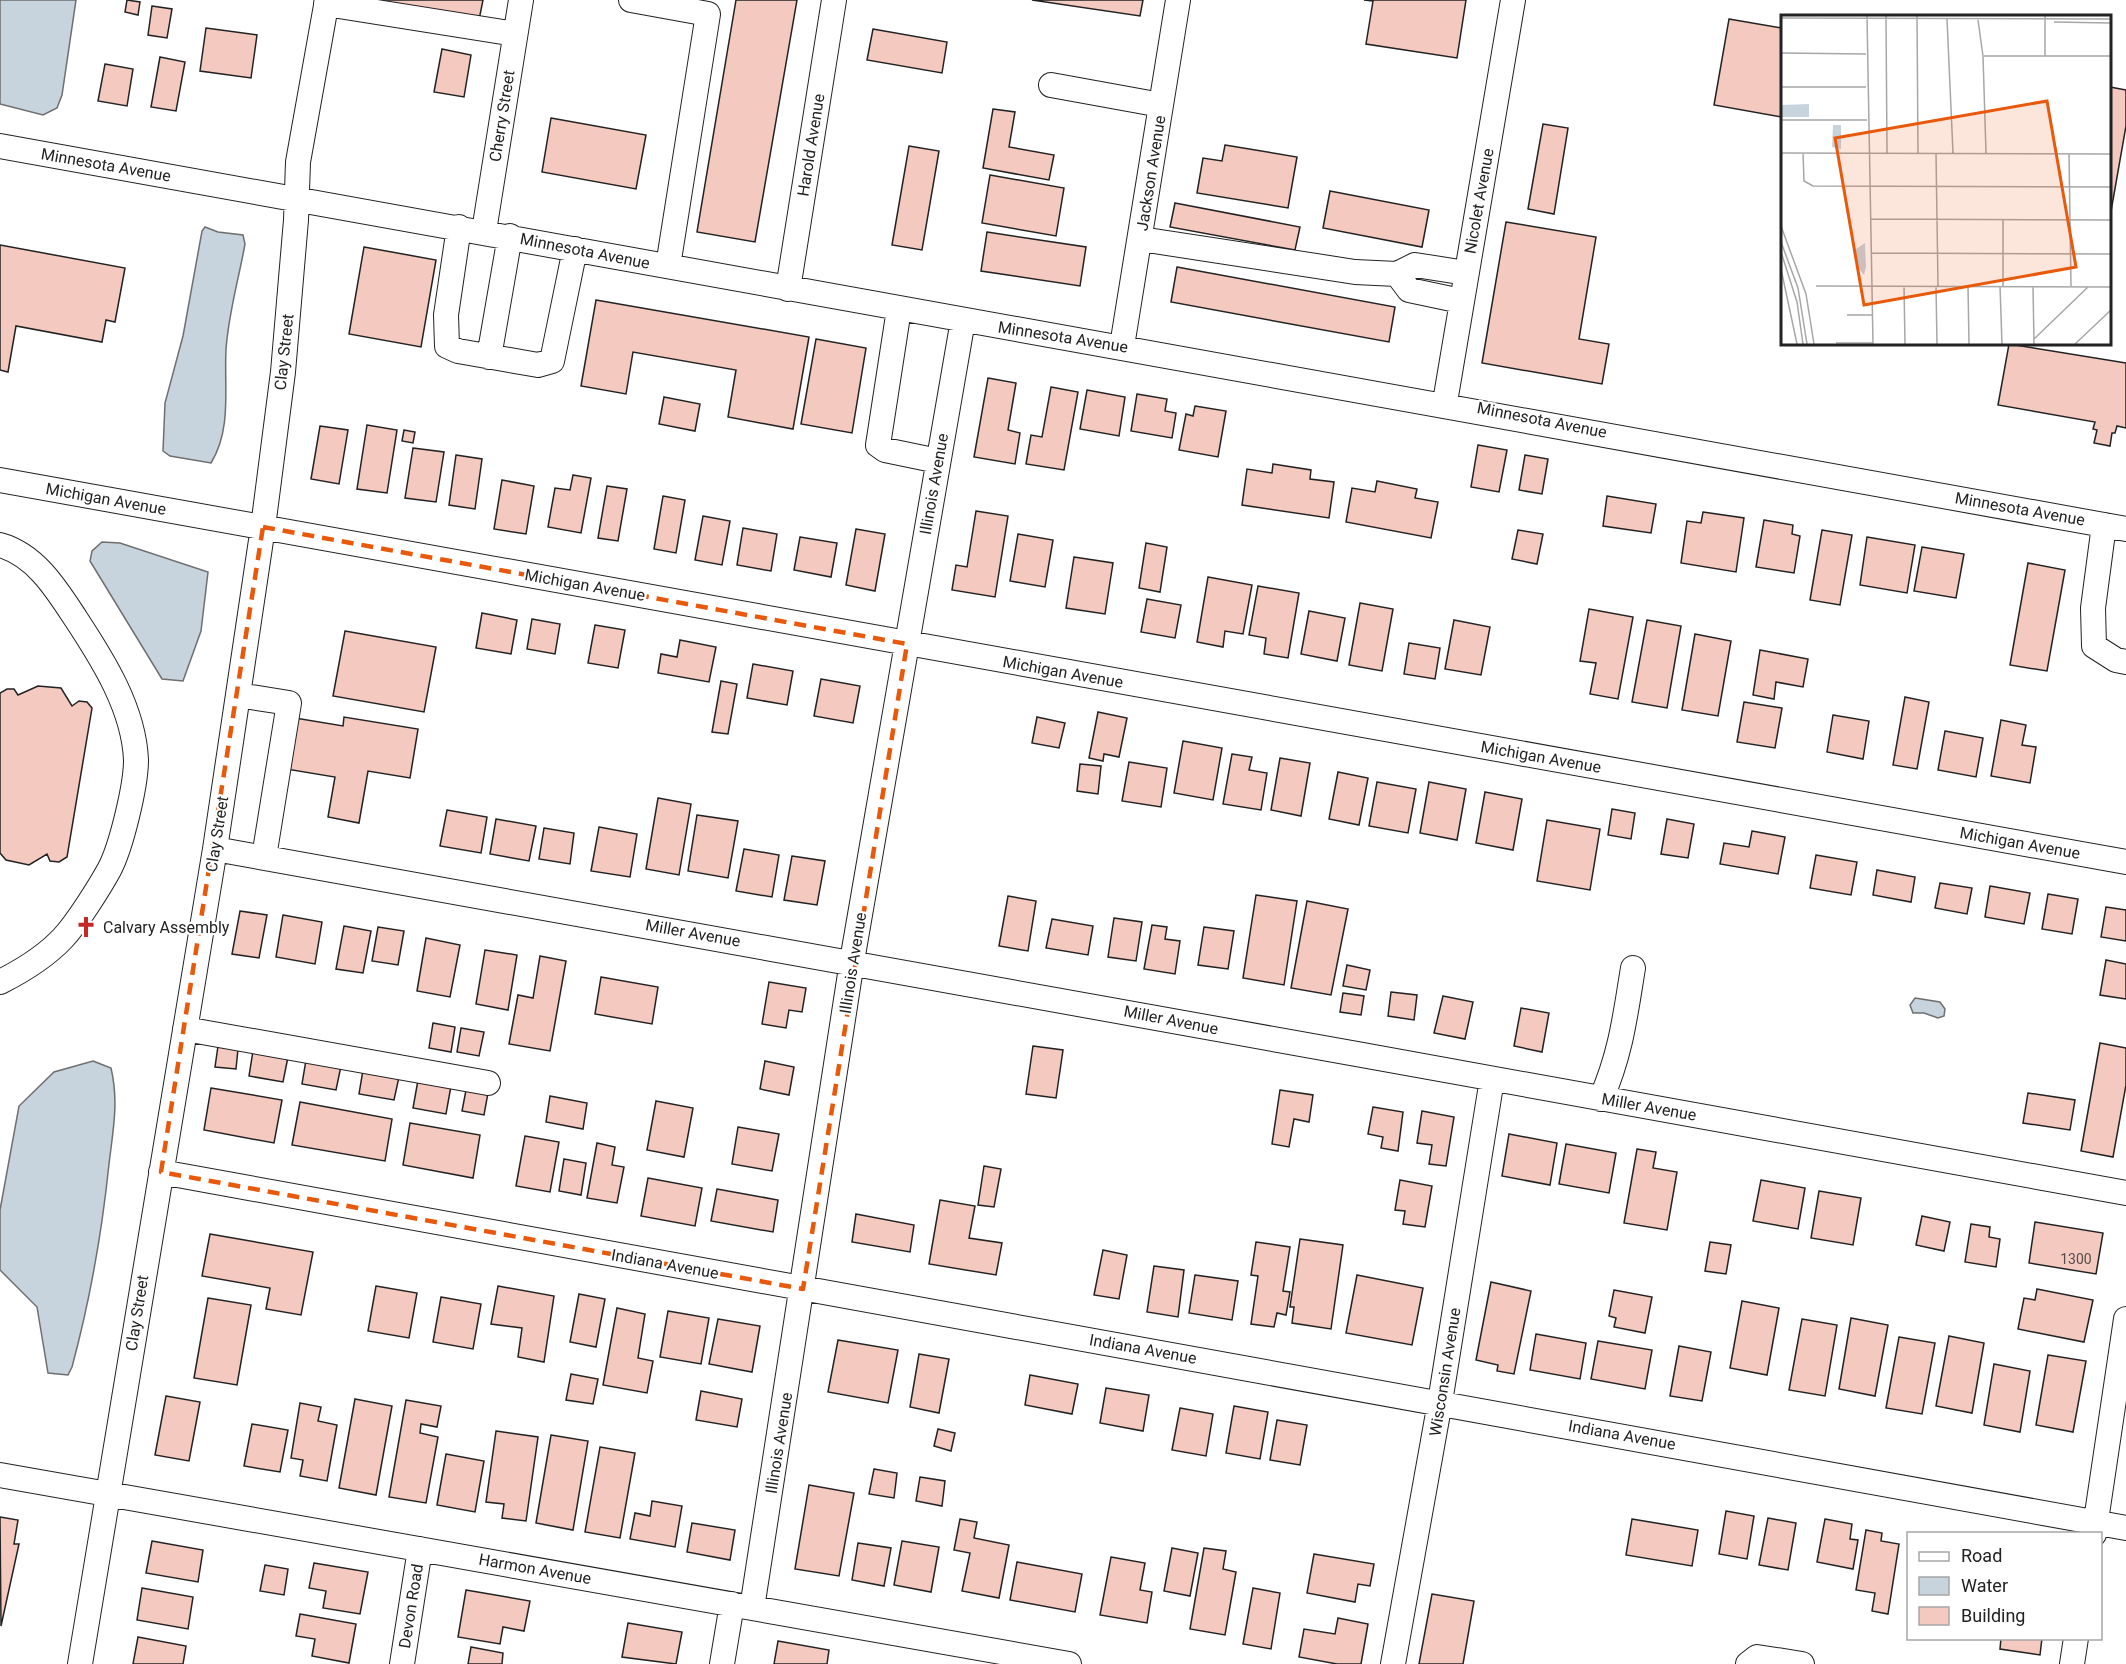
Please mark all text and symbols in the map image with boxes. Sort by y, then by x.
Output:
inset map [1781,15,2111,345]
street label: Cherry Street [485,69,519,163]
street label: Harold Avenue [794,92,828,198]
street label: Jackson Avenue [1133,114,1169,232]
street label: Minnesota Avenue [40,144,172,186]
street label: Nicolet Avenue [1460,147,1498,255]
street label: Minnesota Avenue [519,229,651,273]
street label: Clay Street [271,313,297,391]
street label: Minnesota Avenue [997,317,1129,357]
street label: Minnesota Avenue [1476,398,1608,442]
street label: Illinois Avenue [916,432,952,536]
street label: Michigan Avenue [44,479,168,519]
street label: Minnesota Avenue [1954,488,2086,530]
street label: Michigan Avenue [523,565,647,605]
street label: Michigan Avenue [1001,652,1125,692]
street label: Michigan Avenue [1479,737,1603,777]
street label: Clay Street [202,795,232,873]
street label: Michigan Avenue [1958,823,2082,863]
street label: Illinois Avenue [836,911,870,1015]
church icon: Calvary Assembly [74,915,98,939]
street label: Miller Avenue [644,915,742,951]
place label: Calvary Assembly [103,918,230,937]
street label: Miller Avenue [1122,1002,1220,1038]
street label: Miller Avenue [1600,1089,1698,1125]
street label: Indiana Avenue [610,1245,720,1283]
house number: 1300 [2060,1251,2092,1267]
street label: Clay Street [122,1274,152,1352]
street label: Wisconsin Avenue [1425,1306,1465,1438]
street label: Indiana Avenue [1088,1330,1198,1368]
street label: Illinois Avenue [762,1391,796,1495]
street label: Indiana Avenue [1567,1416,1677,1454]
legend [1907,1532,2102,1640]
text: Road [1961,1545,2002,1566]
street label: Harmon Avenue [477,1550,593,1588]
street label: Devon Road [395,1562,427,1650]
text: Water [1961,1575,2008,1596]
text: Building [1961,1605,2025,1626]

